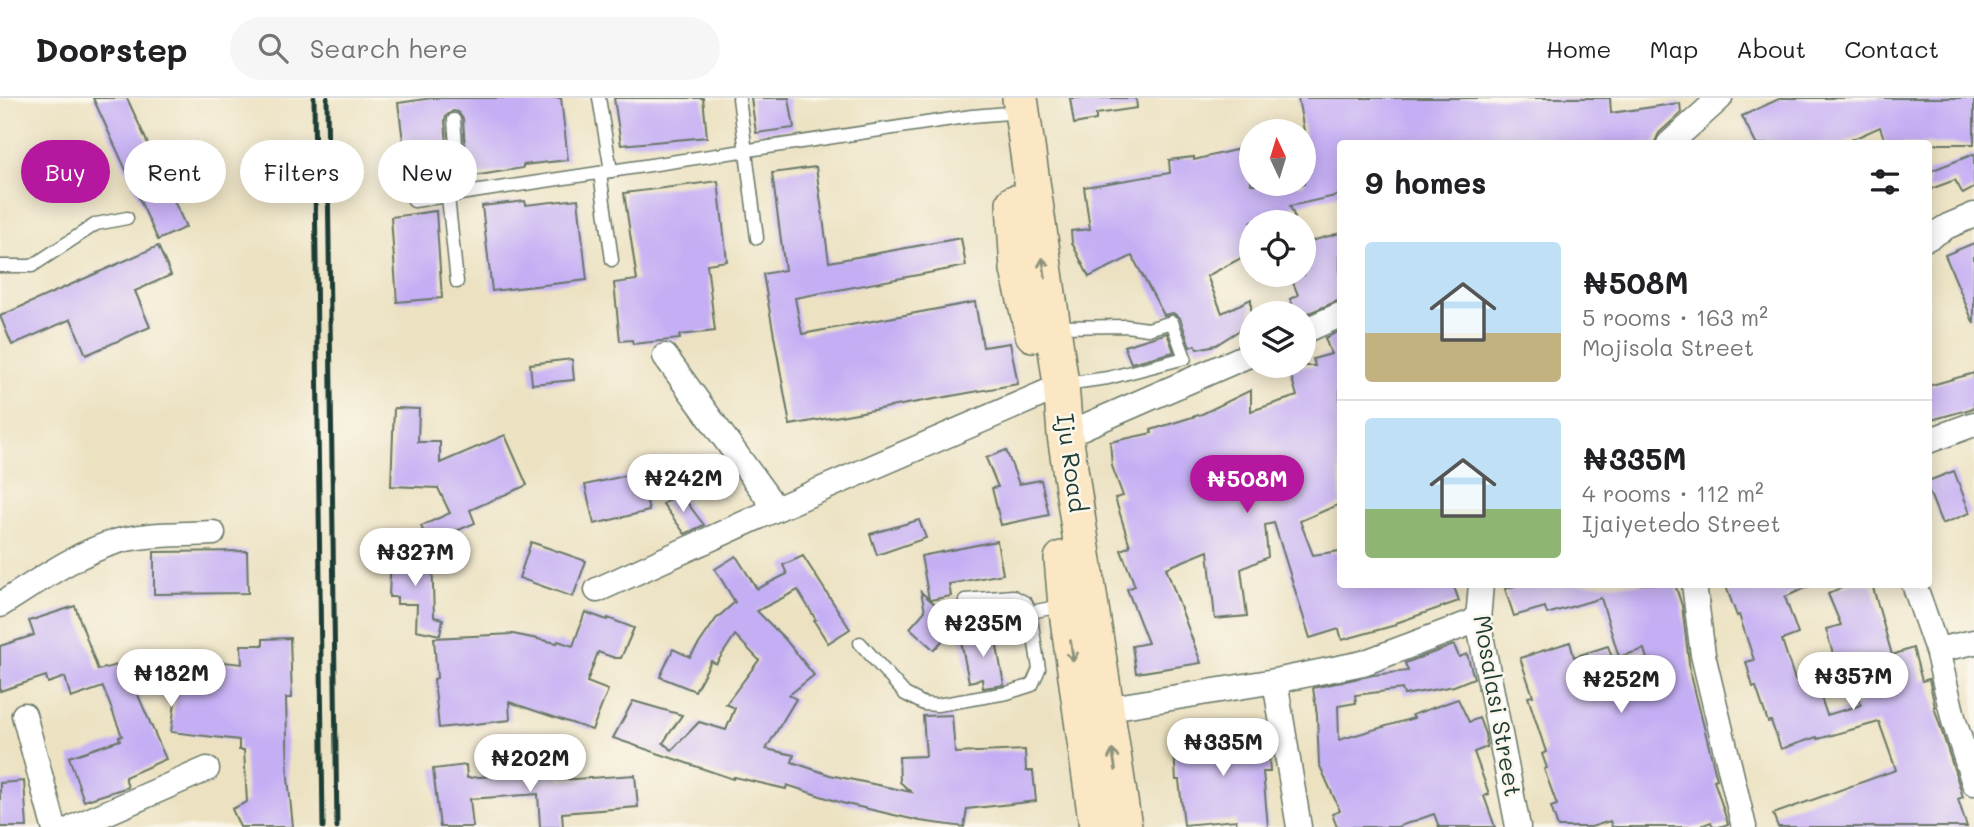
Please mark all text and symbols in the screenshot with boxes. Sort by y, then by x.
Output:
search box [230,17,720,80]
text: Doorstep [35,27,188,70]
icon: search [254,29,292,67]
text: Search here [310,31,468,65]
text: Home [1546,33,1611,64]
text: Map [1649,33,1698,64]
text: About [1736,33,1806,64]
text: Contact [1844,33,1939,64]
north arrow [1239,119,1316,196]
map controls [1239,119,1316,378]
chip: Buy [21,140,110,203]
chip: Rent [124,140,226,203]
chip: Filters [240,140,364,203]
chip: New [378,140,477,203]
text: 9 homes [1365,162,1486,202]
icon: filters [1866,163,1904,201]
button: locate [1239,210,1316,287]
one-way arrow [1038,257,1051,279]
text: ₦508M [1582,262,1689,302]
icon: home [1421,270,1505,354]
button: layers [1239,301,1316,378]
text: 5 rooms · 163 m² [1582,302,1768,332]
text: Mojisola Street [1582,332,1754,362]
street label: Iju Road [1050,412,1095,514]
text: ₦335M [1582,438,1687,478]
icon: home [1421,446,1505,530]
pin: ₦242M [634,454,732,514]
pin: ₦508M [1198,456,1296,515]
text: ₦242M [643,462,723,492]
text: ₦508M [1206,463,1288,493]
text: 4 rooms · 112 m² [1582,478,1764,508]
text: Ijaiyetedo Street [1582,508,1781,538]
pin: ₦327M [366,528,464,588]
text: ₦327M [376,536,454,566]
pin: ₦235M [934,600,1032,659]
text: ₦235M [943,607,1023,637]
street label: Mosalasi Street [1467,612,1530,799]
one-way arrow [1066,639,1079,662]
pin: ₦182M [122,650,220,709]
pin: ₦357M [1804,652,1902,712]
pin: ₦252M [1572,656,1670,715]
text: ₦182M [133,657,209,687]
text: ₦357M [1813,660,1893,690]
text: ₦252M [1582,663,1660,693]
pin: ₦335M [1174,718,1272,778]
text: ₦335M [1183,726,1263,756]
pin: ₦202M [481,734,579,794]
text: ₦202M [490,742,570,772]
one-way arrow [1107,749,1120,771]

